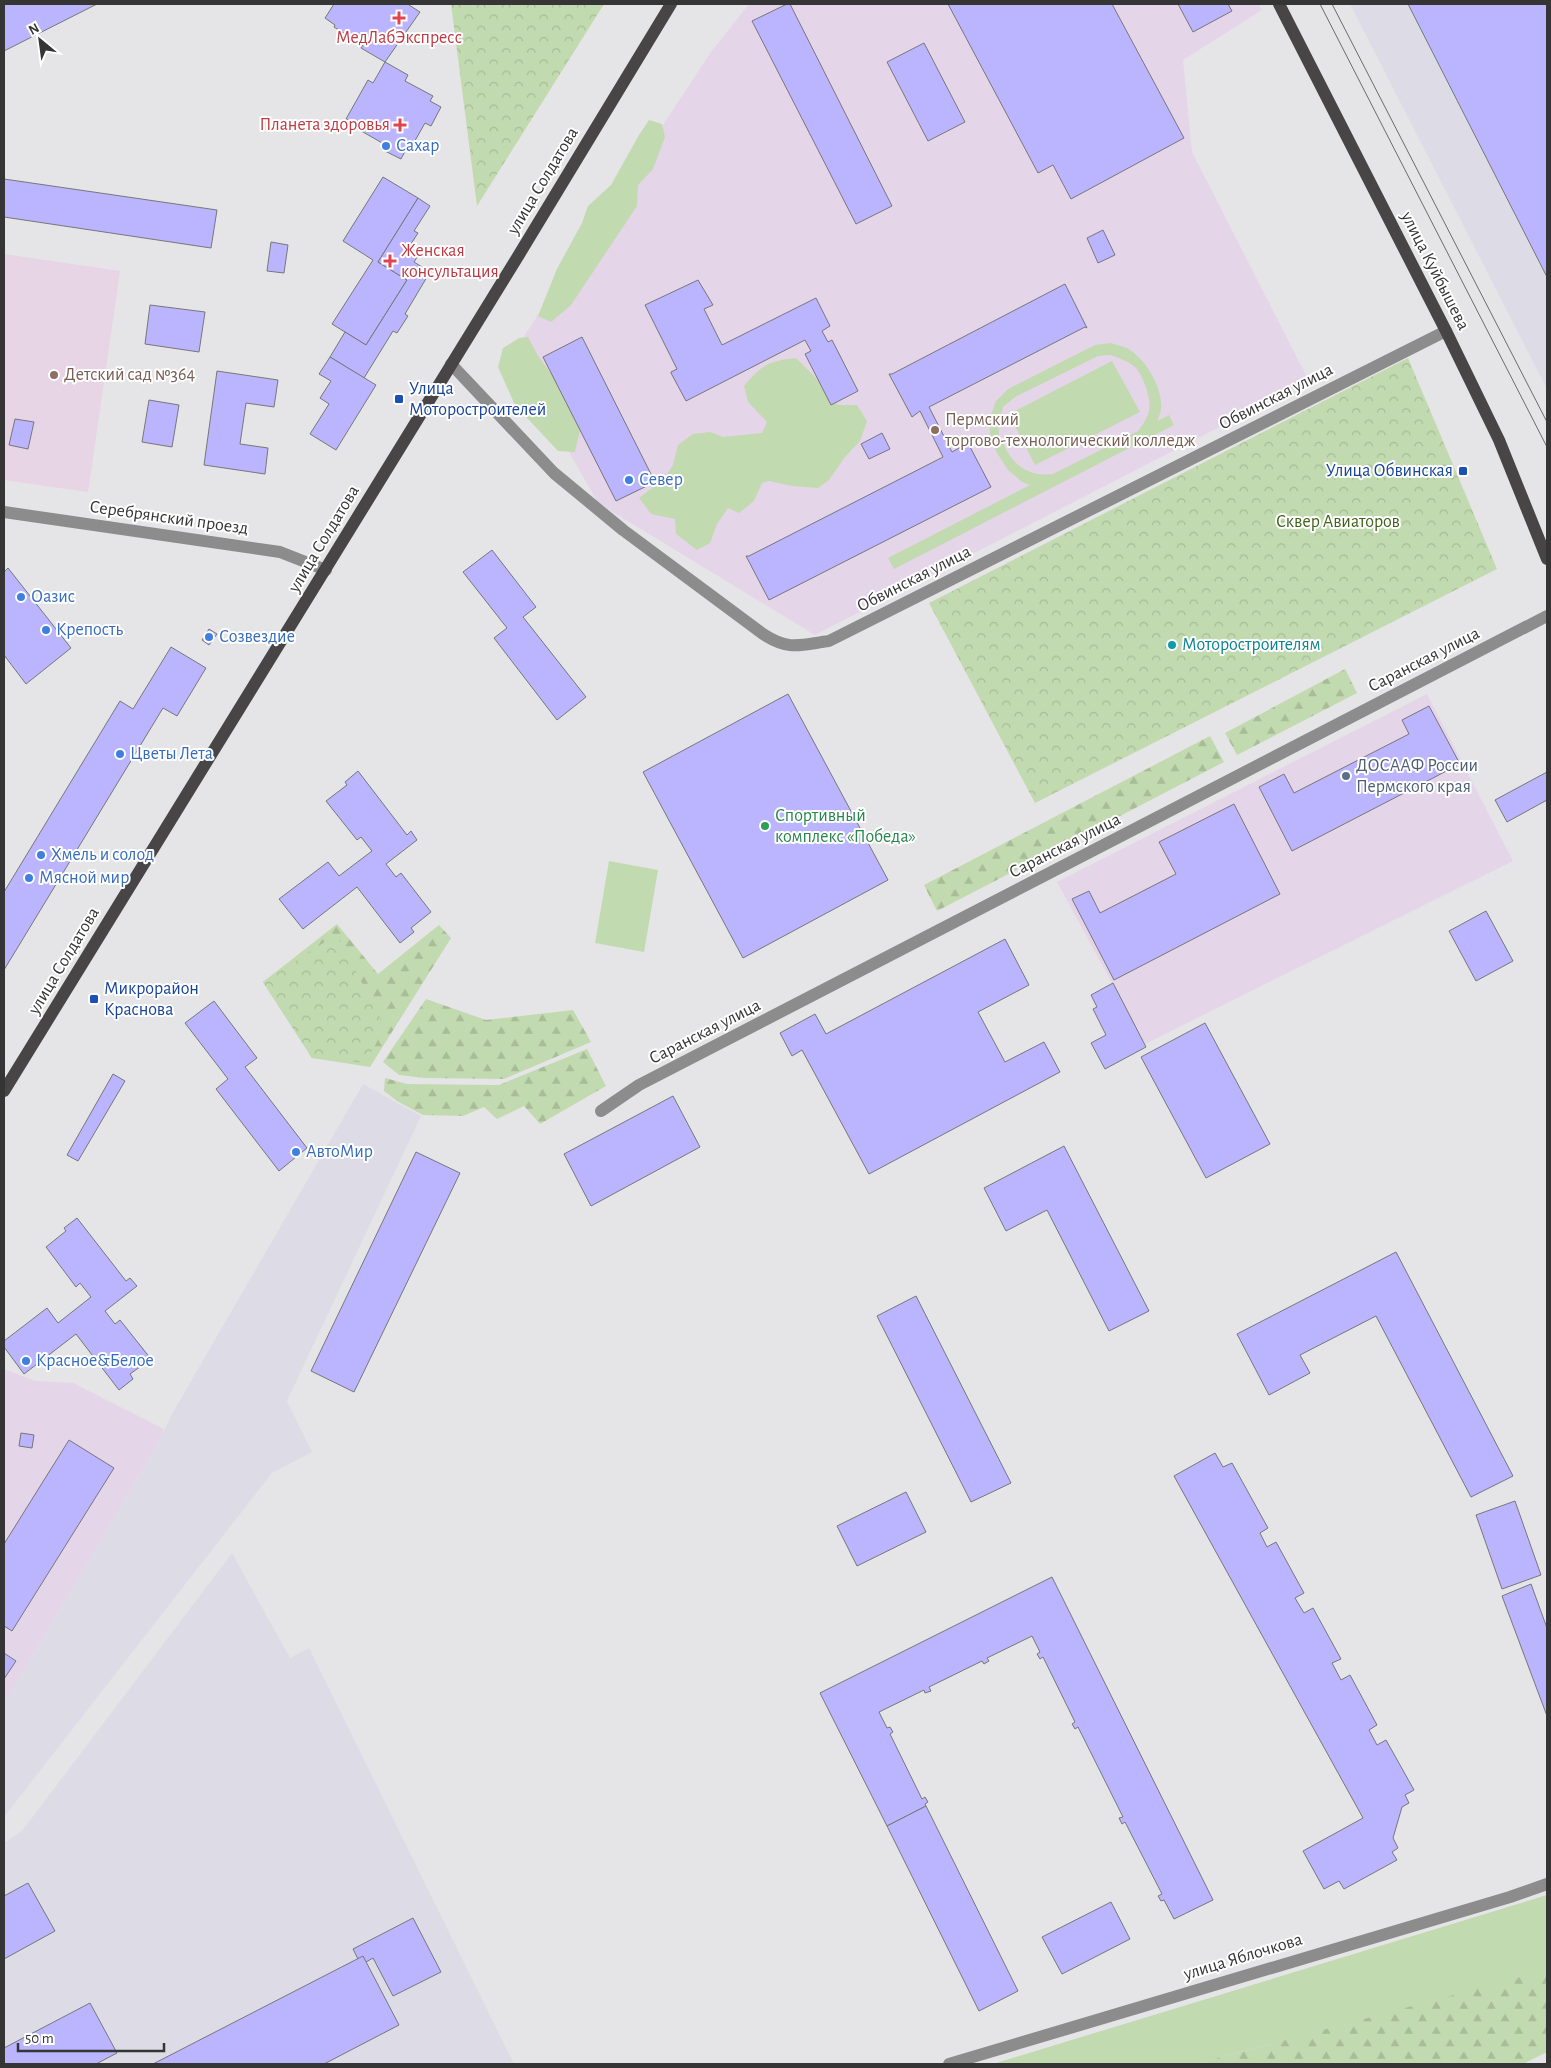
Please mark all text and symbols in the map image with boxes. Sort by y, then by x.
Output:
marker: МедЛабЭкспресс [392,11,406,25]
north arrow [15,15,65,65]
text: N [27,21,42,38]
place label: МедЛабЭкспресс [336,28,462,47]
place label: Планета здоровья [259,116,390,134]
marker: Планета здоровья [394,119,406,131]
street label: улица Солдатова [504,124,582,238]
place label: Сахар [396,137,439,155]
marker: Сахар [380,140,392,152]
street label: улица Куйбышева [1397,208,1473,333]
place label: Женская консультация [401,242,499,281]
marker: Женская консультация [383,254,397,268]
street label: Обвинская улица [1216,360,1336,433]
place label: Детский сад №364 [64,366,195,384]
marker: Детский сад №364 [48,369,60,381]
place label: Улица Моторостроителей [409,380,546,419]
marker: Улица Моторостроителей [393,393,405,405]
place label: Пермский торгово-технологический колледж [944,411,1196,450]
marker: Пермский торгово-технологический колледж [929,424,941,436]
place label: Улица Обвинская [1326,461,1453,480]
marker: Улица Обвинская [1457,465,1469,477]
place label: Север [639,471,683,489]
marker: Север [623,474,635,486]
street label: улица Солдатова [285,482,363,596]
street label: Серебрянский проезд [89,497,250,538]
park label: Сквер Авиаторов [1276,513,1400,531]
street label: Обвинская улица [854,542,974,615]
place label: Оазис [31,588,75,606]
marker: Оазис [15,591,27,603]
place label: Крепость [56,621,123,639]
marker: Крепость [40,624,52,636]
street label: Саранская улица [1365,624,1483,696]
place label: Созвездие [219,628,295,646]
marker: Созвездие [203,631,215,643]
place label: Моторостроителям [1182,636,1321,654]
marker: Моторостроителям [1166,639,1178,651]
place label: Цветы Лета [130,745,213,763]
marker: Цветы Лета [114,748,126,760]
place label: ДОСААФ России Пермского края [1356,757,1478,796]
marker: ДОСААФ России Пермского края [1340,770,1352,782]
place label: Спортивный комплекс «Победа» [775,807,916,846]
street label: Саранская улица [1006,810,1124,882]
marker: Спортивный комплекс «Победа» [759,820,771,832]
place label: Хмель и солод [51,846,154,864]
marker: Хмель и солод [35,849,47,861]
place label: Мясной мир [39,869,129,887]
marker: Мясной мир [23,872,35,884]
street label: улица Солдатова [25,904,103,1018]
place label: Микрорайон Краснова [104,980,199,1019]
marker: Микрорайон Краснова [88,993,100,1005]
street label: Саранская улица [646,996,764,1068]
place label: АвтоМир [306,1143,373,1161]
marker: АвтоМир [290,1146,302,1158]
place label: Красное&Белое [36,1352,154,1370]
marker: Красное&Белое [20,1355,32,1367]
street label: улица Яблочкова [1180,1929,1304,1984]
scale bar [18,2020,164,2052]
text: 50 m [25,2031,54,2046]

